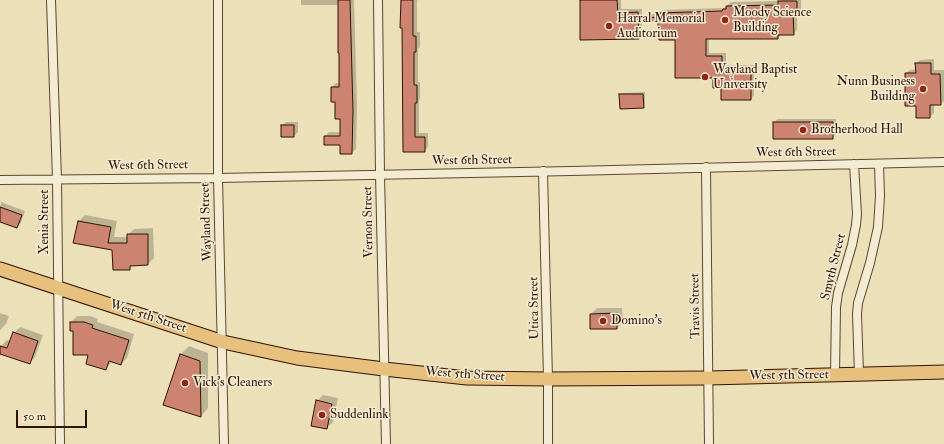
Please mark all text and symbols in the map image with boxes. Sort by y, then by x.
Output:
place label: Moody Science Building [733,5,811,36]
place label: Harral Memorial Auditorium [617,11,705,42]
marker: Moody Science Building [720,15,730,25]
marker: Harral Memorial Auditorium [604,21,614,31]
place label: Wayland Baptist University [713,62,797,93]
marker: Wayland Baptist University [700,72,710,82]
place label: Nunn Business Building [837,74,915,105]
marker: Nunn Business Building [918,84,928,94]
place label: Brotherhood Hall [811,122,903,138]
marker: Brotherhood Hall [798,125,808,135]
street label: West 6th Street [756,144,836,162]
street label: West 6th Street [432,152,512,170]
street label: West 6th Street [108,157,188,175]
street label: Wayland Street [198,182,216,262]
street label: Vernon Street [361,186,377,258]
street label: Xenia Street [37,190,53,254]
street label: Smyth Street [818,232,850,302]
street label: Travis Street [688,273,704,339]
street label: Utica Street [527,276,543,340]
street label: West 5th Street [108,297,188,337]
place label: Domino's [611,313,662,329]
marker: Domino's [598,316,608,326]
street label: West 5th Street [425,364,505,386]
street label: West 5th Street [749,368,829,384]
place label: Vick's Cleaners [193,375,272,391]
marker: Vick's Cleaners [180,378,190,388]
scale bar [18,402,89,428]
place label: Suddenlink [330,407,389,423]
text: 50 m [23,409,46,424]
marker: Suddenlink [317,410,327,420]

